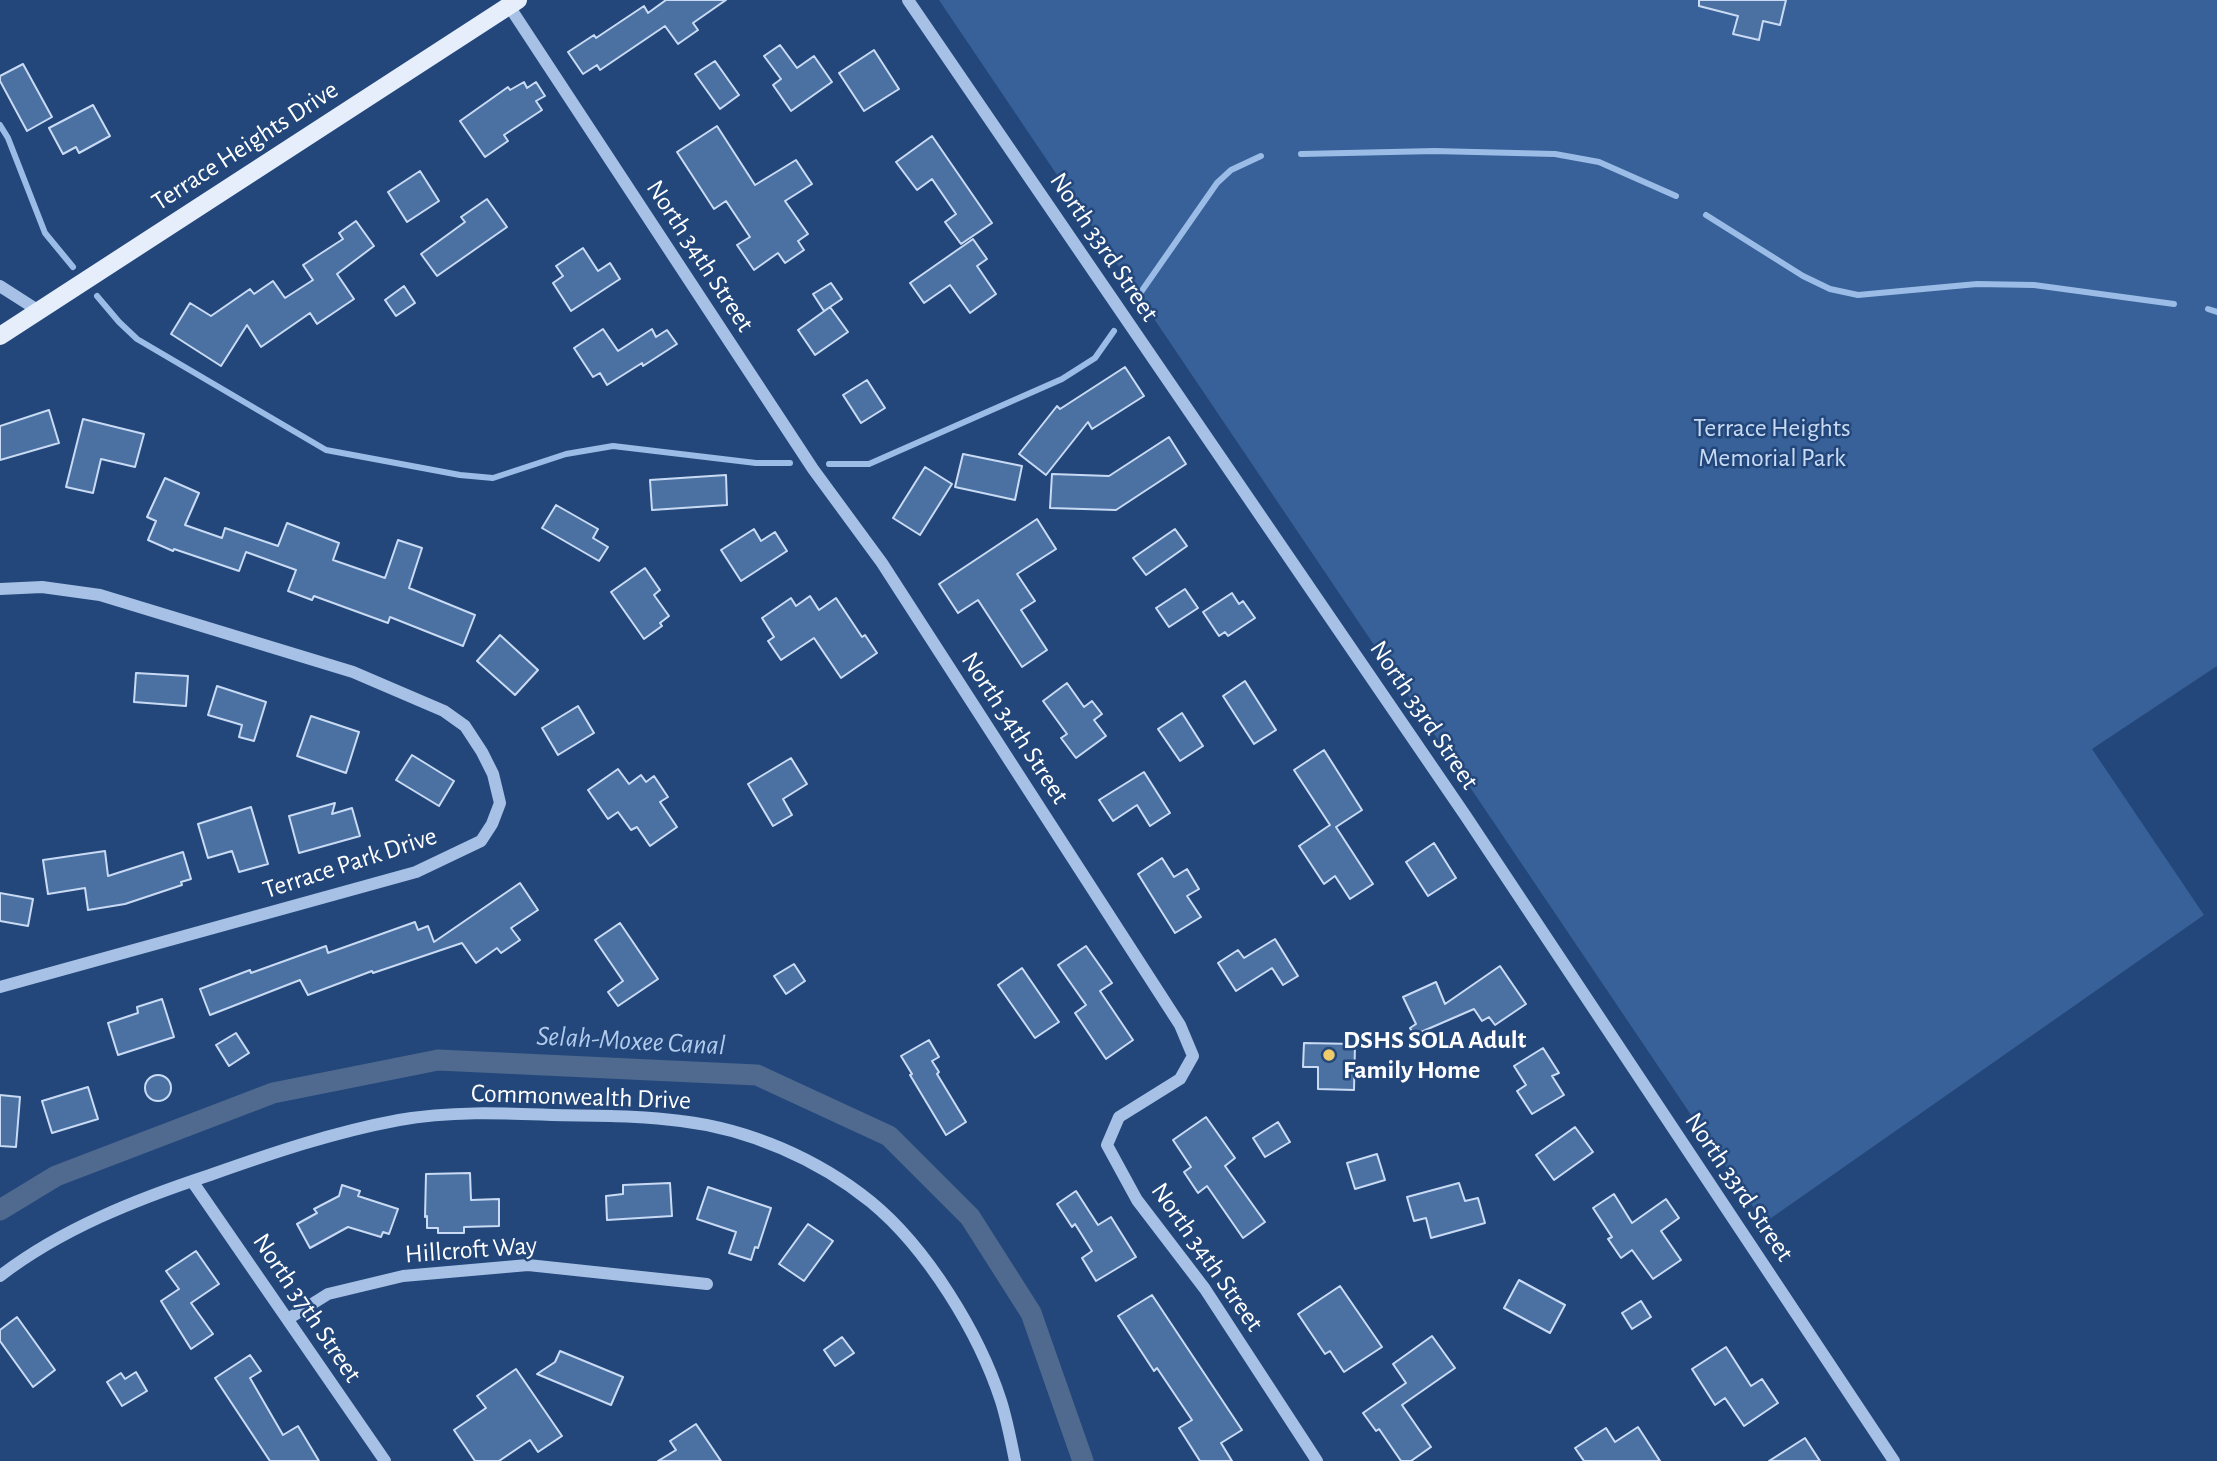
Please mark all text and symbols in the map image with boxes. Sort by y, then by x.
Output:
street label: Terrace Heights Drive [146,74,344,218]
street label: North 33rd Street [1043,167,1165,327]
street label: North 34th Street [639,174,761,338]
park label: Terrace Heights Memorial Park [1693,412,1851,474]
street label: North 33rd Street [1363,635,1485,795]
street label: North 34th Street [954,646,1076,810]
street label: Terrace Park Drive [259,820,441,906]
water label: Selah-Moxee Canal [535,1019,727,1063]
place label: DSHS SOLA Adult Family Home [1343,1024,1526,1086]
marker: DSHS SOLA Adult Family Home [1321,1047,1337,1063]
street label: Commonwealth Drive [471,1078,691,1116]
street label: North 33rd Street [1678,1107,1800,1267]
street label: North 34th Street [1144,1176,1270,1338]
street label: North 37th Street [246,1228,368,1388]
street label: Hillcroft Way [404,1230,538,1270]

